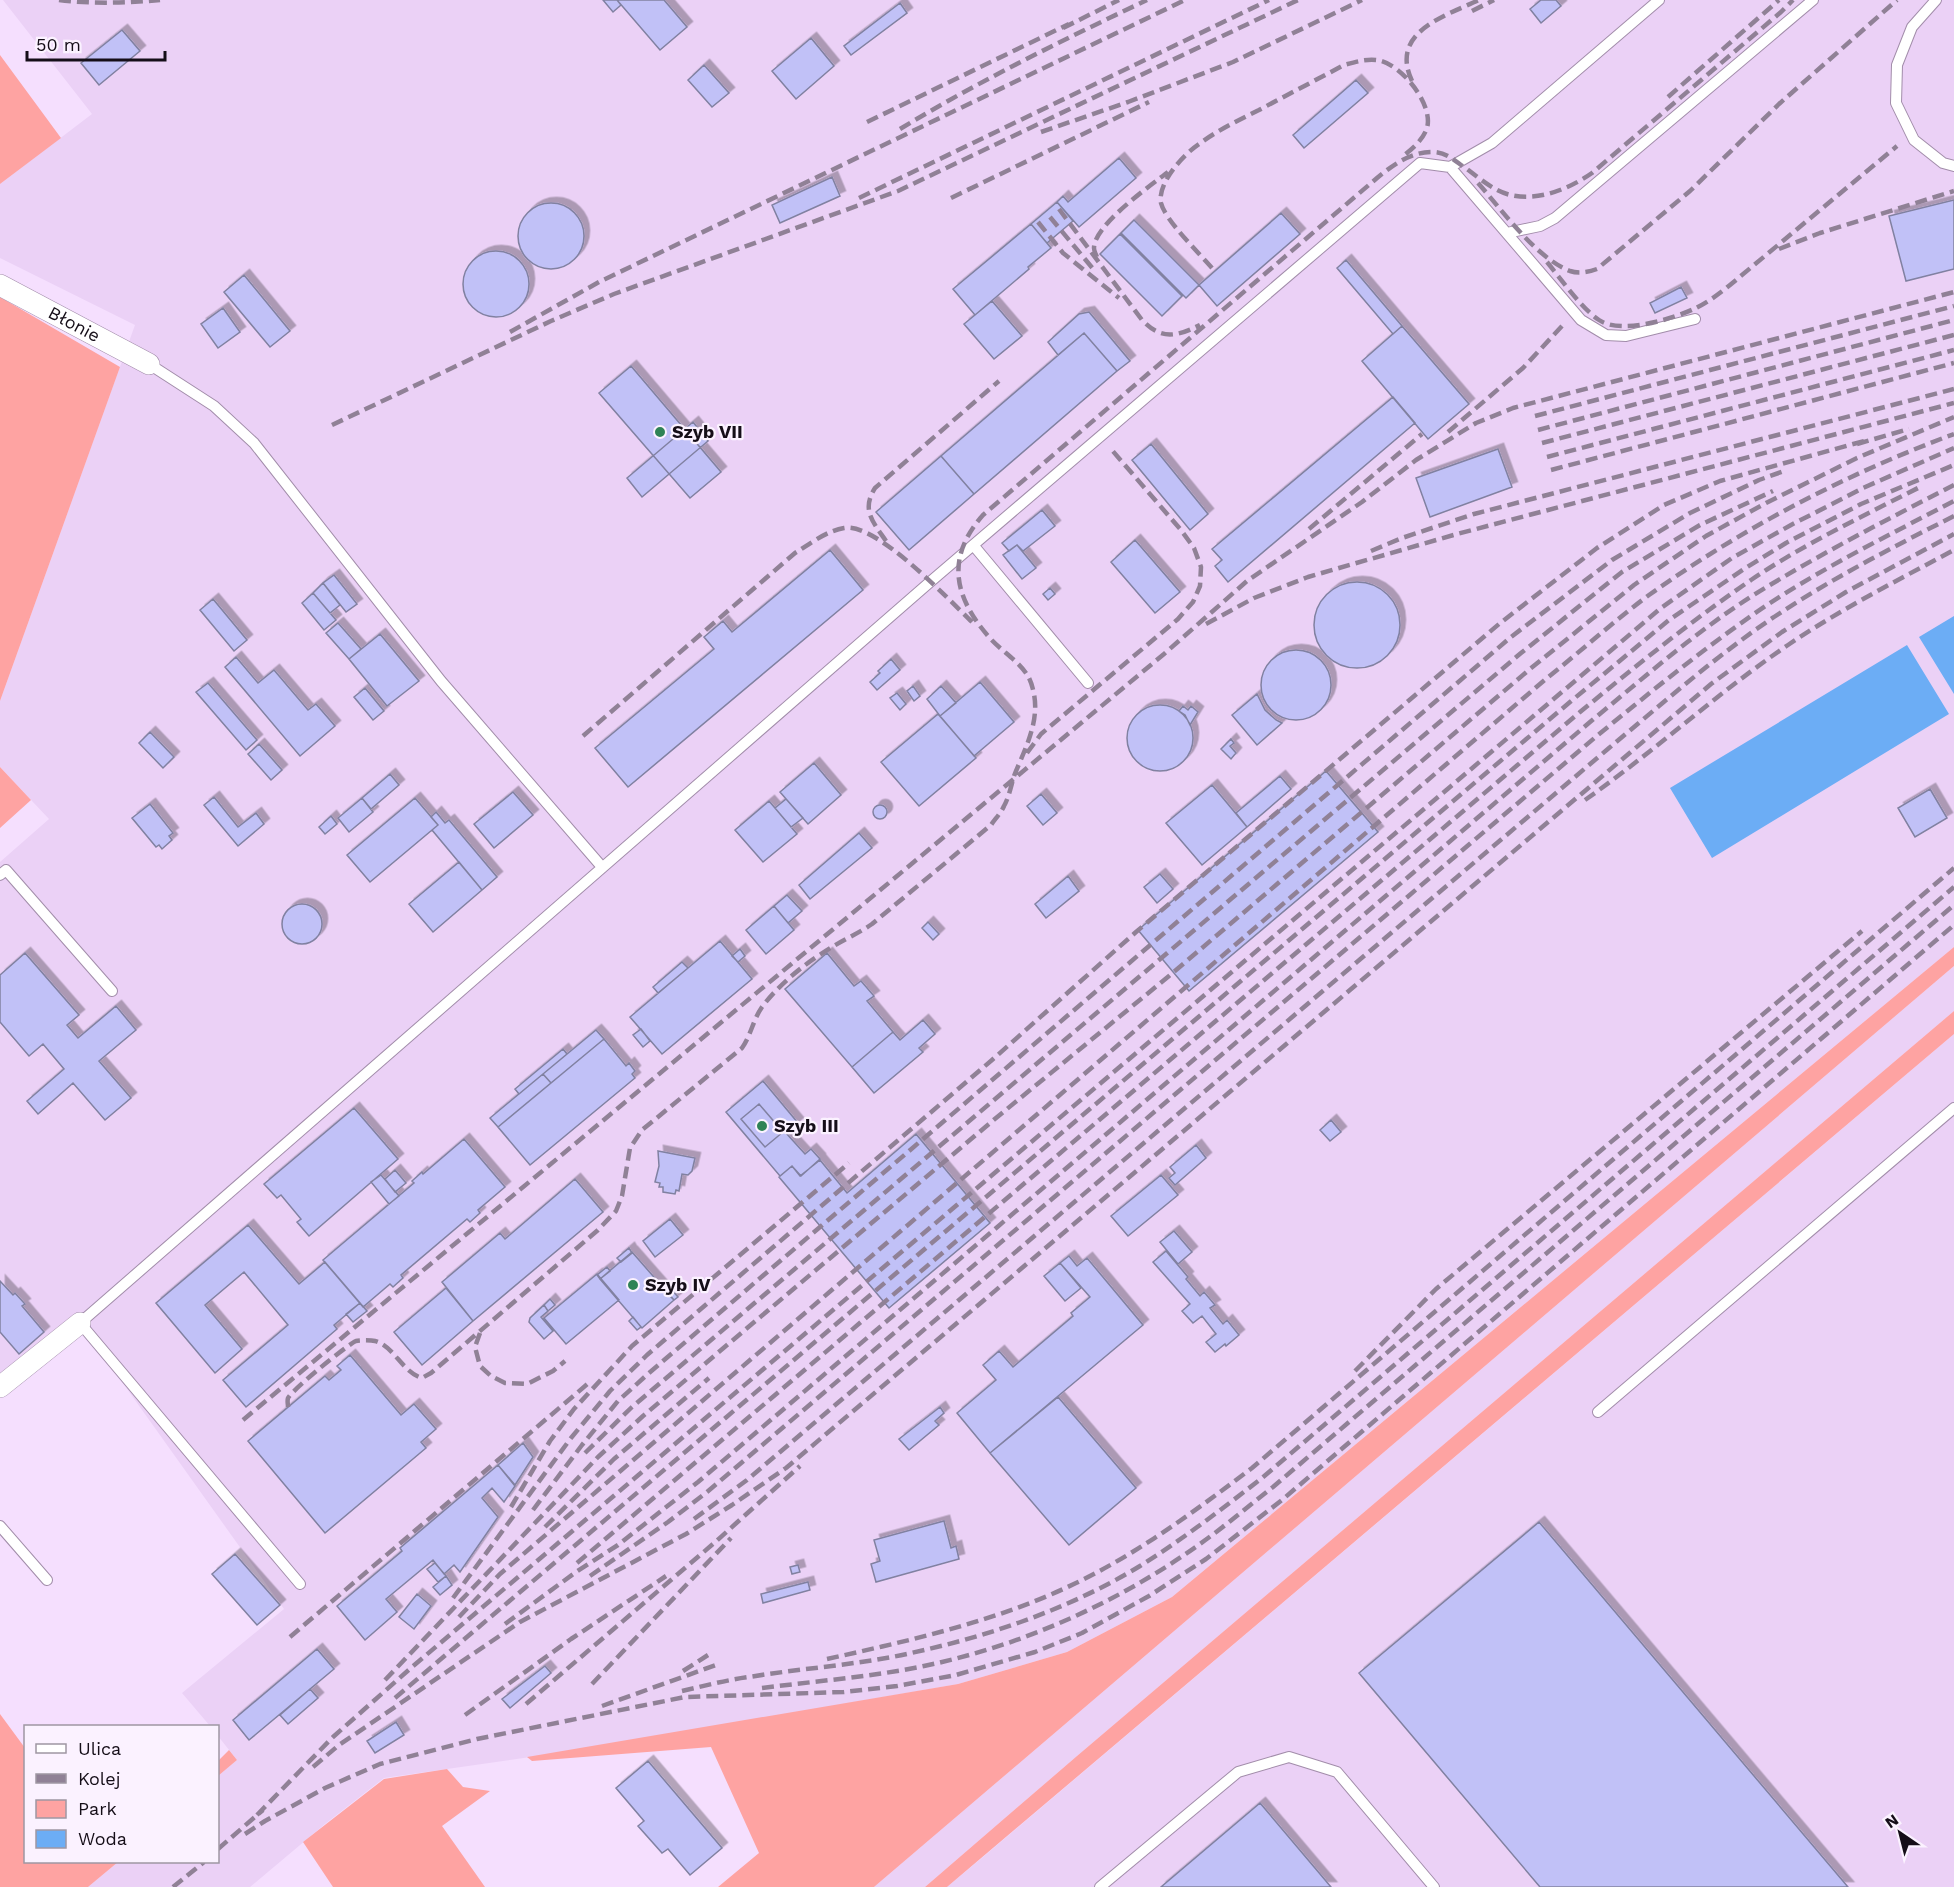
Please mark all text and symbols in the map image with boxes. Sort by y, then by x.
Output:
scale bar [27,24,165,62]
text: 50 m [36,34,81,55]
street label: Błonie [45,302,104,346]
place label: Szyb VII [672,421,743,442]
marker: Szyb VII [653,425,667,439]
place label: Szyb III [774,1115,839,1136]
marker: Szyb III [755,1119,769,1133]
place label: Szyb IV [645,1274,711,1295]
marker: Szyb IV [626,1278,640,1292]
legend [24,1725,219,1863]
text: Ulica [78,1738,121,1759]
text: Kolej [78,1768,121,1789]
text: Park [78,1798,117,1819]
north arrow [1870,1803,1930,1863]
text: N [1881,1810,1902,1832]
text: Woda [78,1828,127,1849]

